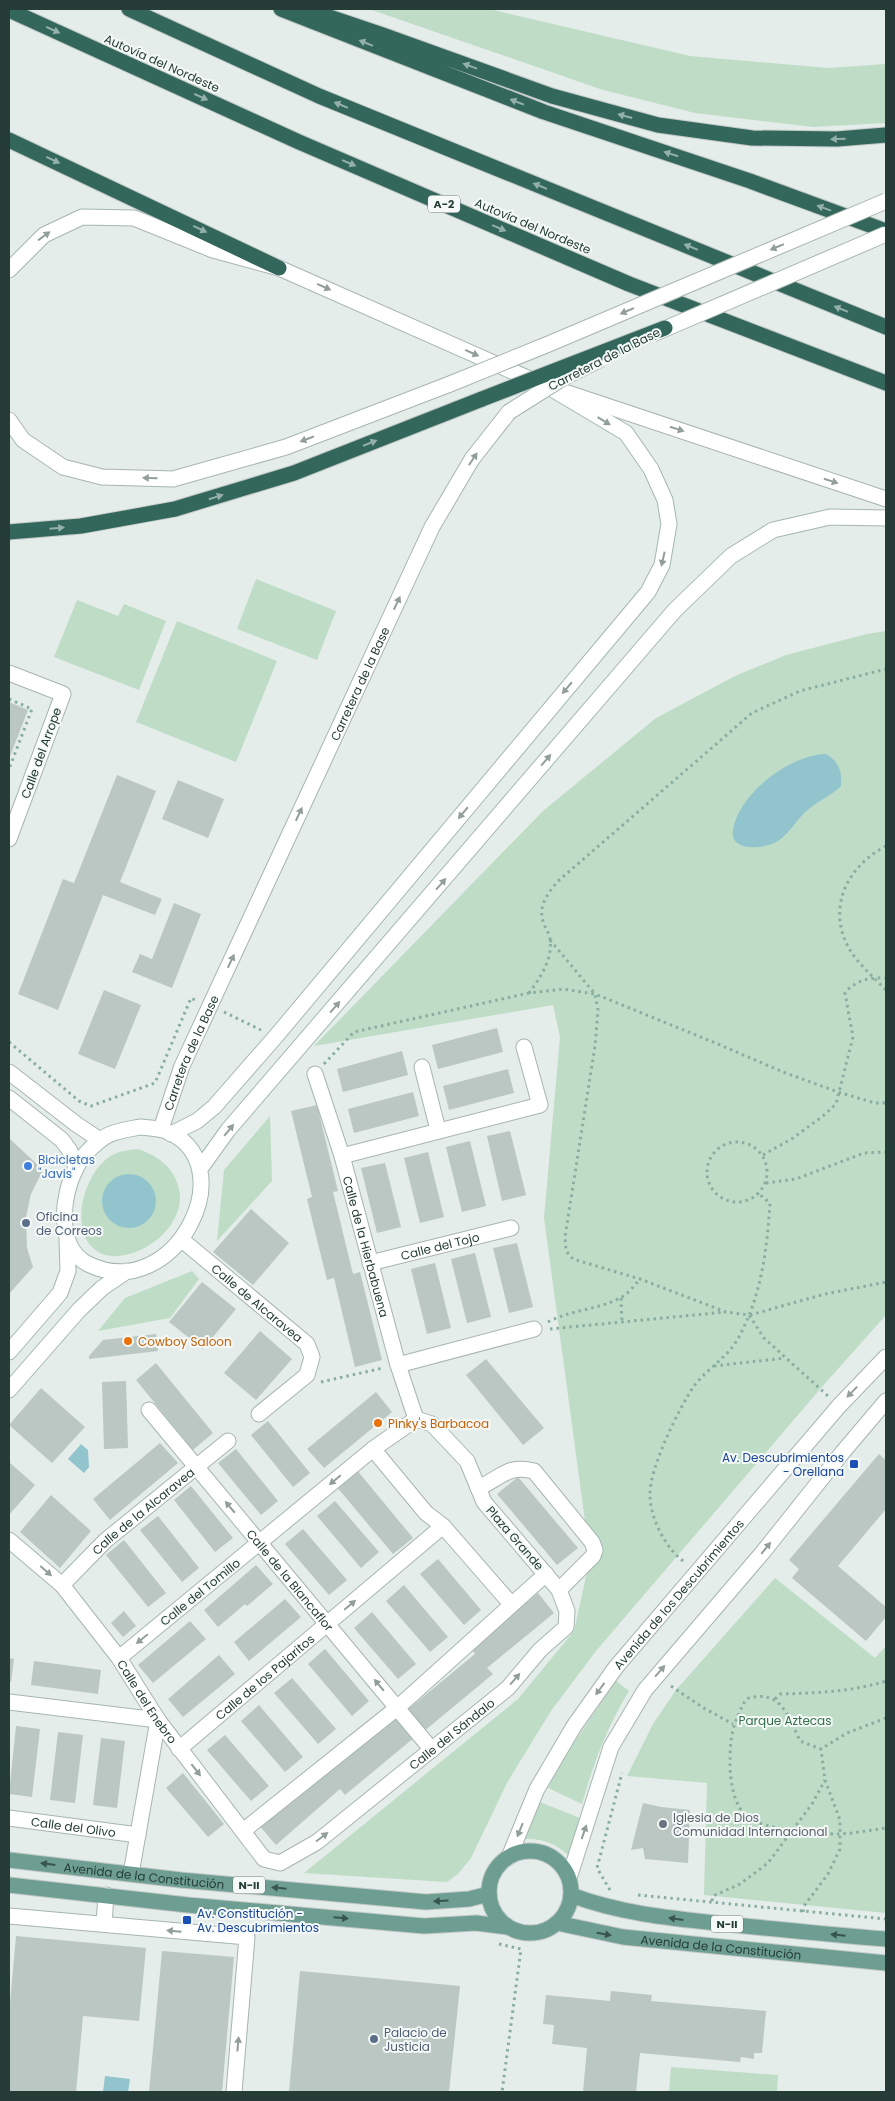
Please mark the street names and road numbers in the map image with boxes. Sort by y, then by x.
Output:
street label: Autovía del Nordeste [102,30,222,96]
street label: Autovía del Nordeste [472,194,594,258]
road number: A-2 [428,195,460,212]
street label: Carretera de la Base [545,323,663,395]
street label: Carretera de la Base [326,624,393,743]
street label: Calle del Arrope [17,705,65,801]
street label: Carretera de la Base [159,992,222,1113]
street label: Calle de la Hierbabuena [339,1174,393,1319]
street label: Calle del Tojo [399,1228,481,1264]
street label: Calle de Alcaravea [208,1260,307,1346]
street label: Calle de la Alcaravea [88,1463,198,1558]
street label: Plaza Grande [482,1502,548,1574]
street label: Avenida de los Descubrimientos [609,1515,747,1673]
street label: Calle de la Blancaflor [243,1525,338,1635]
street label: Calle del Tomillo [156,1554,244,1630]
street label: Calle de los Pajaritos [211,1630,318,1724]
street label: Calle del Enebro [114,1656,181,1747]
street label: Calle del Sándalo [405,1694,498,1773]
street label: Calle del Olivo [30,1812,117,1841]
street label: Avenida de la Constitución [63,1858,225,1892]
road number: N-II [233,1876,265,1894]
road number: N-II [711,1916,743,1932]
street label: Avenida de la Constitución [640,1930,802,1963]

